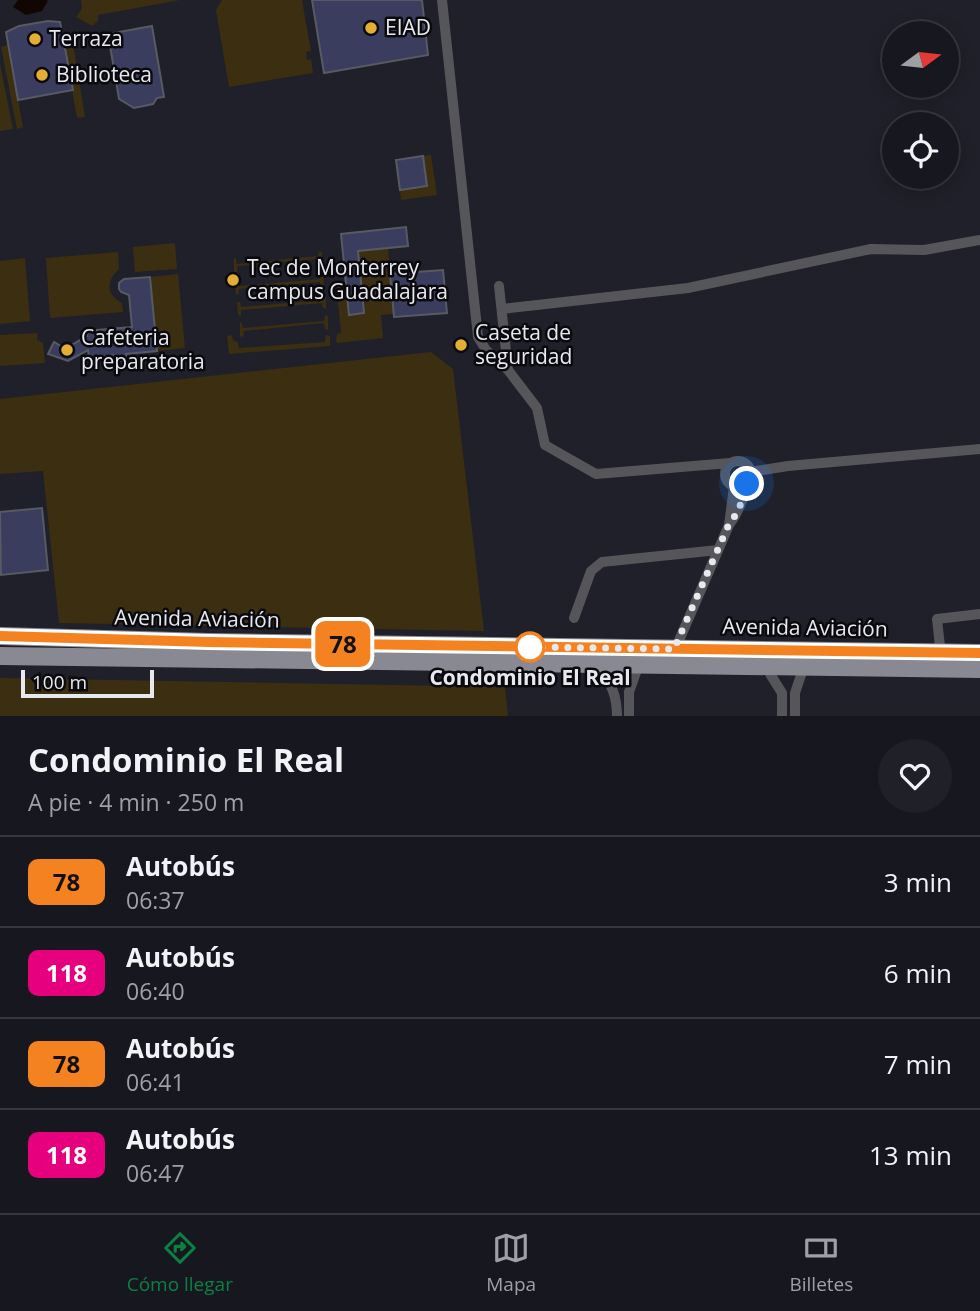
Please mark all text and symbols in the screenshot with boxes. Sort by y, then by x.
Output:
place label: EIAD [385,13,431,41]
marker: EIAD [363,20,379,36]
north arrow [882,21,959,98]
map controls [882,21,959,189]
place label: Terraza [49,24,123,52]
marker: Terraza [27,31,43,47]
place label: Biblioteca [56,60,152,88]
marker: Biblioteca [34,67,50,83]
button: locate [882,112,959,189]
place label: Tec de Monterrey campus Guadalajara [247,253,448,305]
marker: Tec de Monterrey campus Guadalajara [225,272,241,288]
place label: Caseta de seguridad [475,318,572,370]
place label: Cafeteria preparatoria [81,323,205,375]
marker: Caseta de seguridad [453,337,469,353]
marker: Cafeteria preparatoria [59,342,75,358]
your location [729,466,764,501]
street label: Avenida Aviación [114,603,280,633]
street label: Avenida Aviación [722,612,888,642]
line badge: 78 [312,621,374,667]
text: 78 [329,627,357,660]
marker: Condominio El Real [515,632,545,662]
place label: Condominio El Real [429,663,631,691]
scale bar [21,667,154,699]
text: 100 m [32,669,87,695]
text: Condominio El Real [28,737,344,782]
button: heart [878,739,952,813]
text: A pie · 4 min · 250 m [28,786,244,818]
text: Autobús [126,848,235,884]
text: 3 min [884,864,952,900]
text: 78 [53,865,80,898]
text: 06:37 [126,884,185,916]
text: Autobús [126,939,235,975]
text: 6 min [884,955,952,991]
text: 118 [46,956,87,989]
text: 06:40 [126,975,185,1007]
text: Autobús [126,1030,235,1066]
text: 7 min [884,1046,952,1082]
text: 78 [53,1047,80,1080]
text: 06:41 [126,1066,185,1098]
text: Autobús [126,1121,235,1157]
text: 13 min [869,1137,952,1173]
text: 118 [46,1138,87,1171]
text: 06:47 [126,1157,185,1189]
tab: Cómo llegar [127,1229,233,1297]
tab: Mapa [486,1229,536,1297]
tab: Billetes [789,1229,853,1297]

